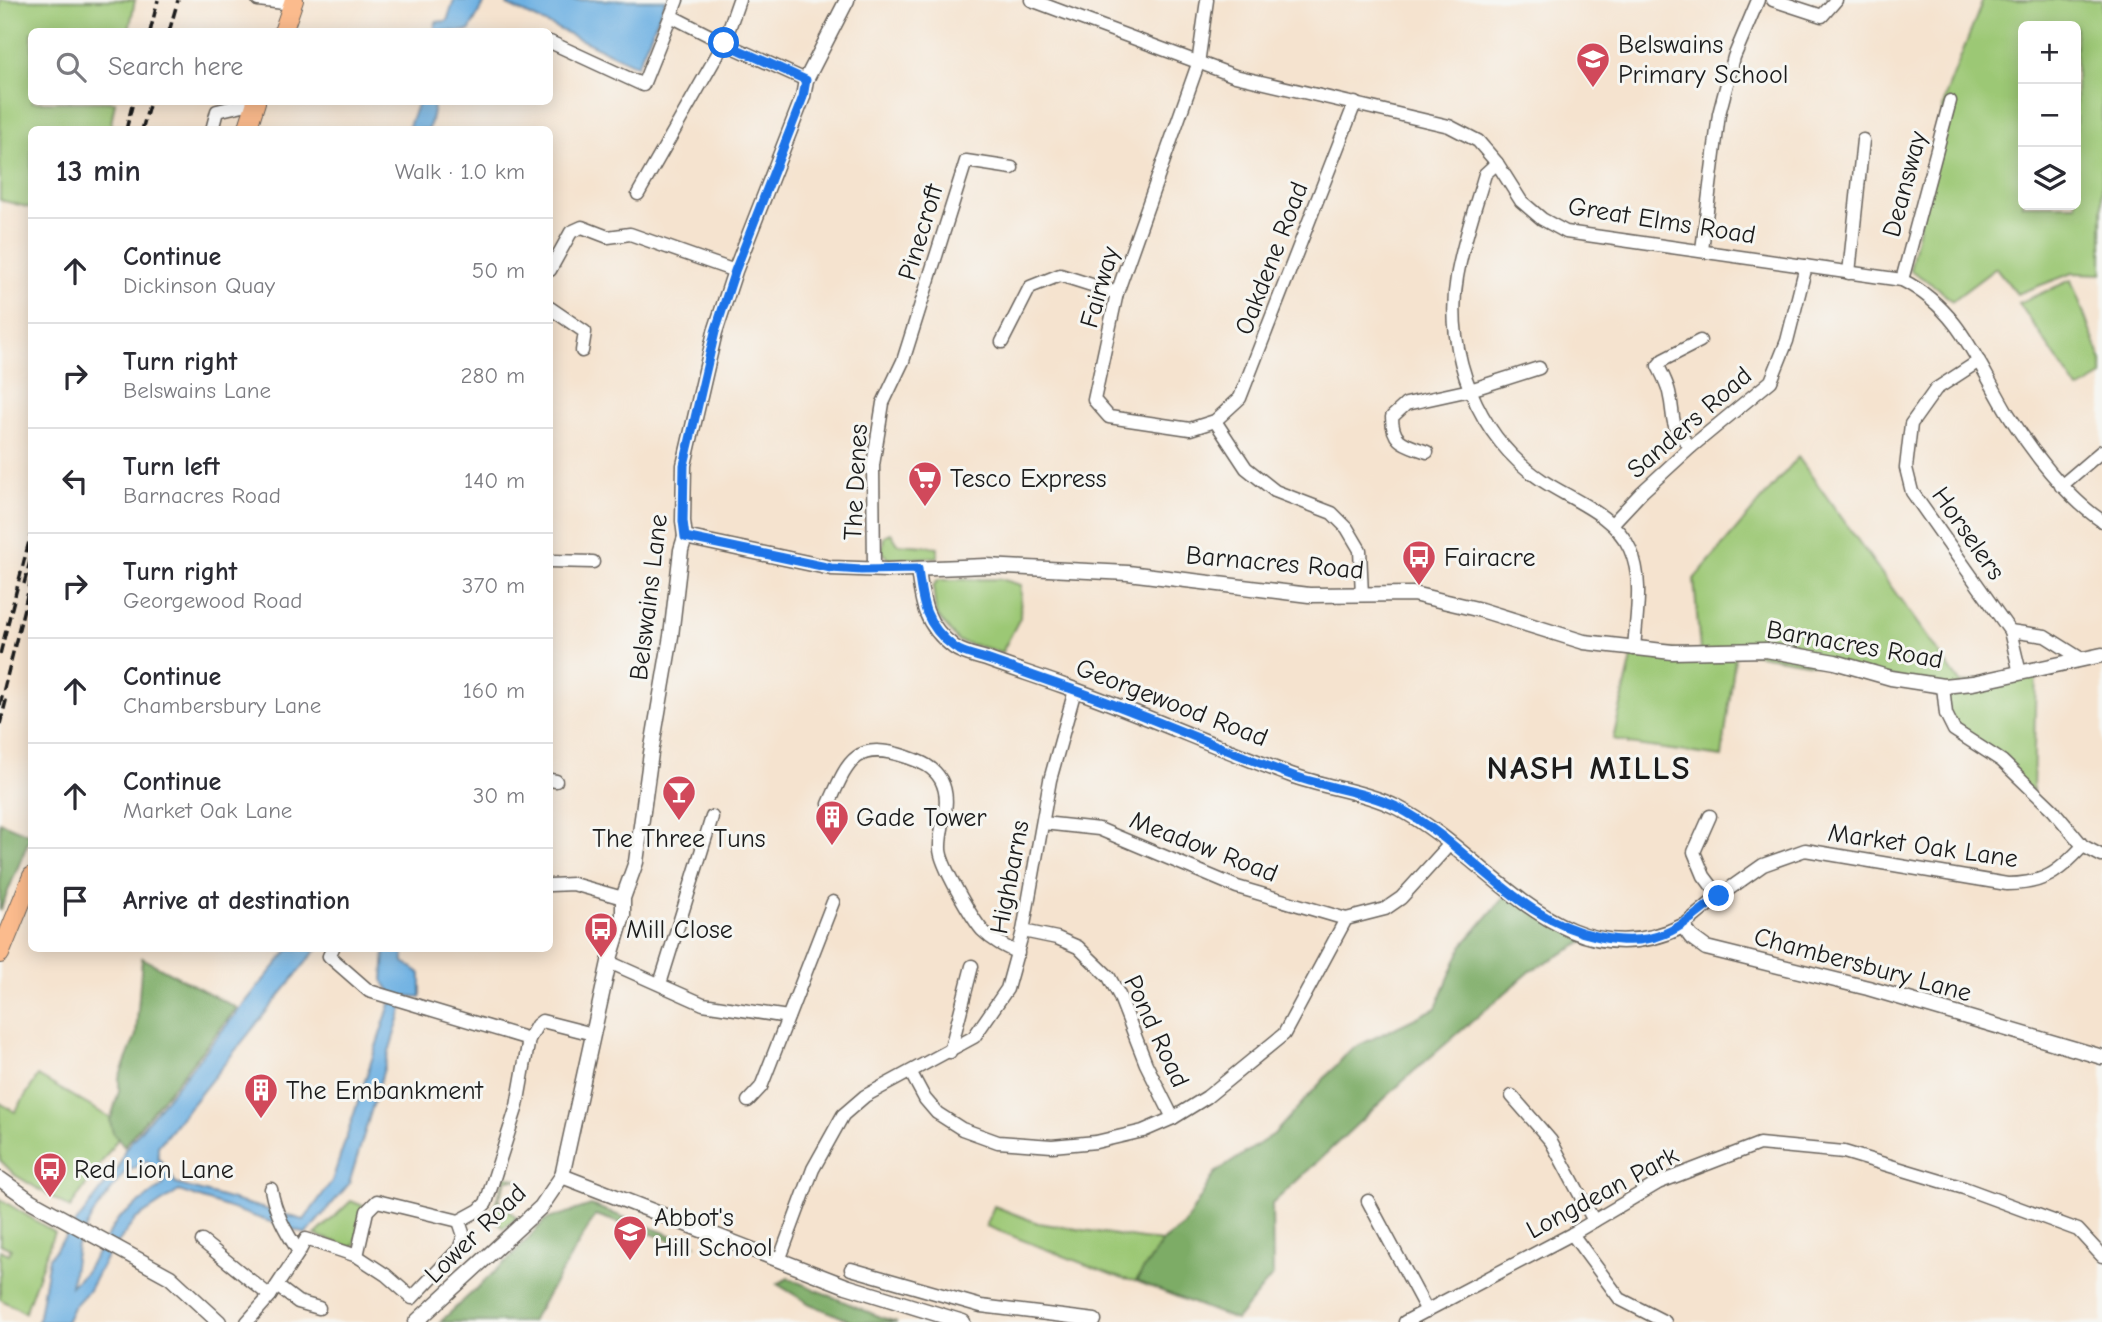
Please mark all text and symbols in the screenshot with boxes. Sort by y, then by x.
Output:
map controls [2018,21,2081,210]
button: + [2018,21,2081,84]
route start [708,27,739,58]
search box [28,28,553,105]
place label: Belswains Primary School [1618,30,1788,90]
school or university icon: Belswains Primary School [1574,40,1612,89]
icon: search [52,48,90,86]
text: Search here [108,52,243,82]
button: − [2018,84,2081,147]
street label: Deansway [1876,128,1934,240]
button: layers [2018,147,2081,210]
text: 13 min [56,154,141,189]
text: Walk · 1.0 km [395,158,525,185]
street label: Oakdene Road [1229,178,1315,339]
street label: Pinecroft [892,179,950,284]
street label: Great Elms Road [1566,191,1758,251]
text: Continue [123,242,221,272]
street label: Fairway [1074,243,1126,331]
icon: ahead [56,252,94,290]
text: 50 m [472,257,525,284]
text: Dickinson Quay [123,272,275,299]
text: Turn right [123,347,237,377]
icon: right [56,357,94,395]
street label: Sanders Road [1621,361,1758,485]
text: 280 m [460,362,525,389]
text: Belswains Lane [123,377,271,404]
street label: The Denes [838,423,874,541]
text: Turn left [123,452,220,482]
supermarket icon: Tesco Express [906,459,944,508]
icon: left [56,462,94,500]
place label: Tesco Express [950,464,1107,494]
text: 140 m [464,467,525,494]
street label: Horselers [1925,481,2011,586]
text: Barnacres Road [123,482,281,509]
street label: Belswains Lane [624,512,674,682]
bus stop icon: Fairacre [1400,538,1438,587]
street label: Barnacres Road [1185,540,1365,586]
place label: Fairacre [1444,543,1535,573]
text: Turn right [123,557,237,587]
icon: right [56,567,94,605]
text: 370 m [462,572,525,599]
text: Georgewood Road [123,587,303,614]
street label: Barnacres Road [1764,615,1945,675]
street label: Georgewood Road [1072,653,1272,753]
text: Continue [123,662,221,692]
icon: ahead [56,672,94,710]
text: 160 m [463,677,525,704]
text: Chambersbury Lane [123,692,321,719]
district label: NASH MILLS [1487,749,1691,787]
text: Continue [123,767,221,797]
bar icon: The Three Tuns [660,773,698,822]
icon: ahead [56,777,94,815]
text: 30 m [473,782,525,809]
text: Market Oak Lane [123,797,292,824]
building icon: Gade Tower [813,798,851,847]
place label: Gade Tower [856,803,987,833]
street label: Meadow Road [1125,805,1282,889]
street label: Highbarns [984,818,1036,937]
street label: Market Oak Lane [1826,818,2020,874]
place label: The Three Tuns [592,824,766,854]
route end [1703,880,1734,911]
icon: arrive [56,882,94,920]
text: Arrive at destination [123,886,350,916]
bus stop icon: Mill Close [582,910,620,959]
place label: Mill Close [626,915,733,945]
street label: Chambersbury Lane [1751,921,1975,1008]
street label: Pond Road [1117,971,1195,1092]
building icon: The Embankment [242,1071,280,1120]
place label: The Embankment [286,1076,485,1106]
street label: Longdean Park [1521,1140,1684,1245]
bus stop icon: Red Lion Lane [31,1150,69,1199]
place label: Red Lion Lane [74,1155,234,1185]
street label: Lower Road [419,1178,533,1289]
place label: Abbot's Hill School [654,1203,773,1263]
school or university icon: Abbot's Hill School [611,1213,649,1262]

